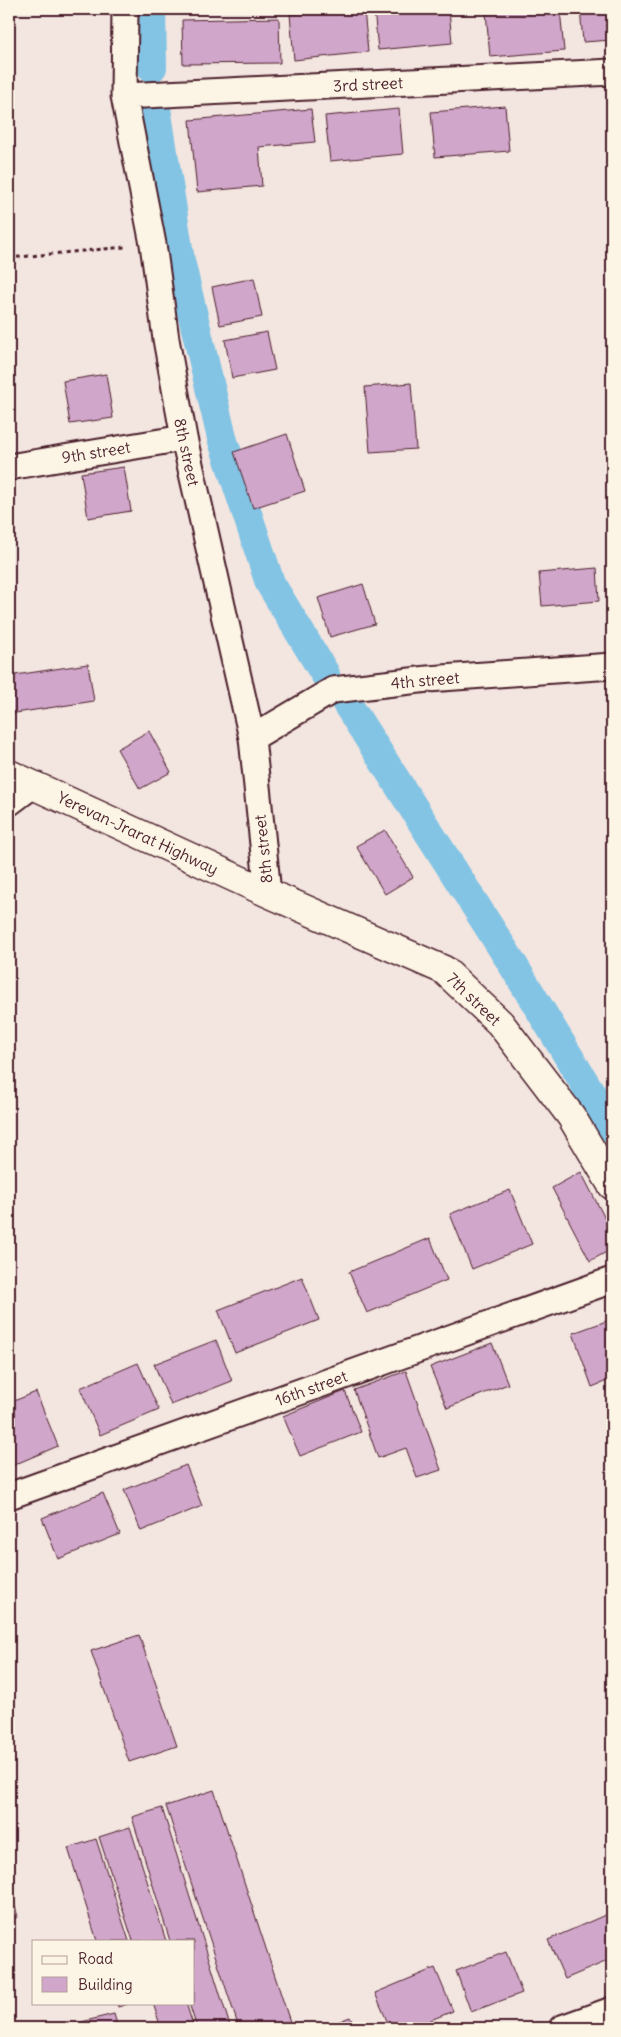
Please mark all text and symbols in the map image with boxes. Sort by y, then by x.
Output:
street label: 3rd street [333,72,404,96]
street label: 8th street [170,416,204,488]
street label: 9th street [60,437,132,467]
street label: 4th street [390,667,461,693]
street label: Yerevan-Jrarat Highway [54,787,222,879]
street label: 8th street [249,813,277,884]
street label: 7th street [443,968,506,1030]
street label: 16th street [272,1366,350,1410]
legend [32,1940,195,2004]
text: Road [78,1949,113,1968]
text: Building [78,1975,133,1994]

